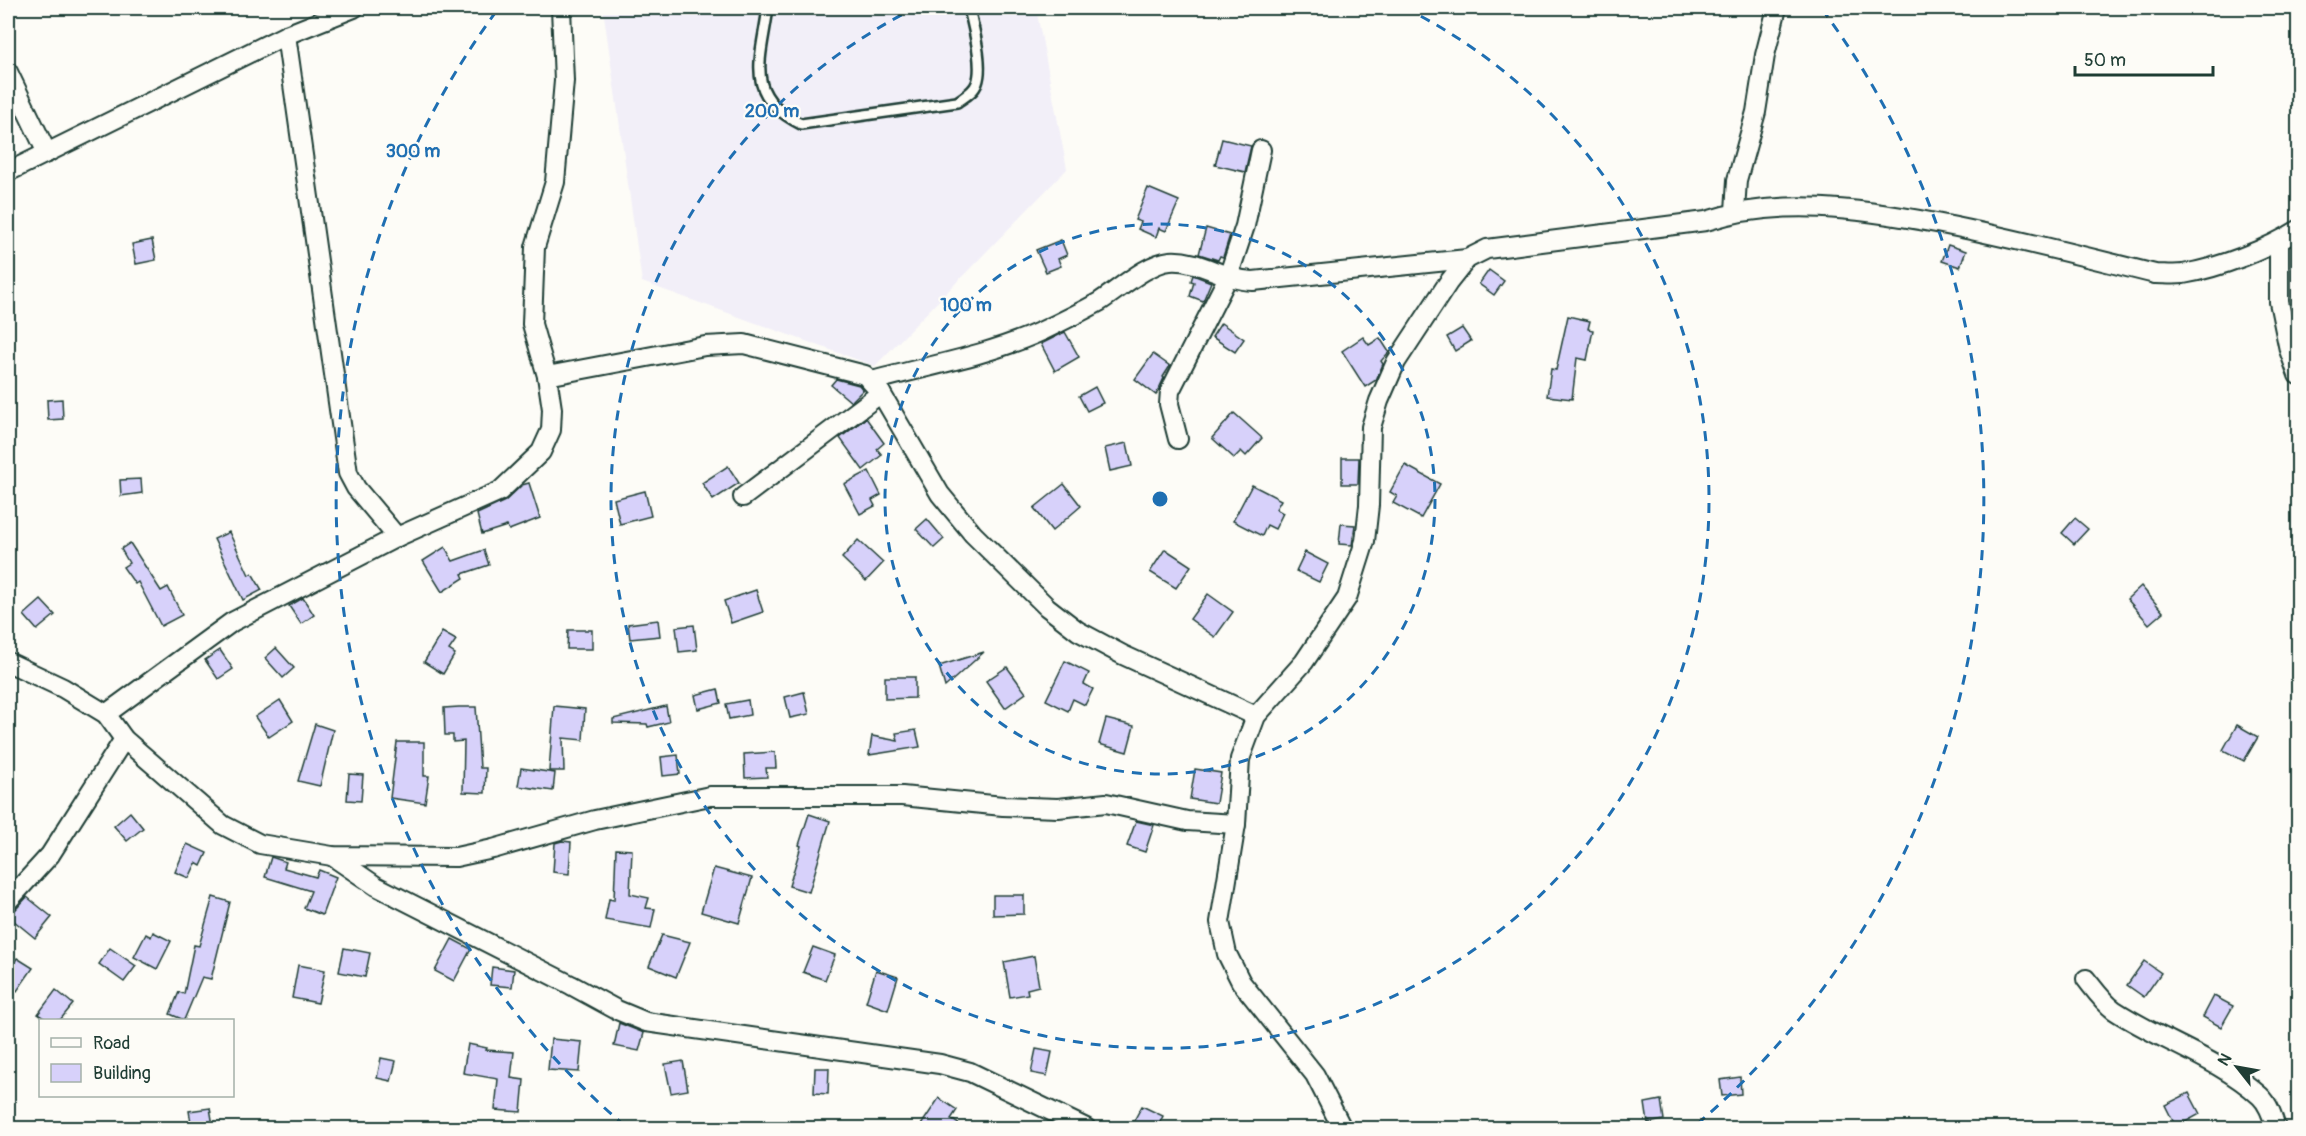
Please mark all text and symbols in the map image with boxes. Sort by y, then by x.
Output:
scale bar [2075,39,2213,77]
text: 50 m [2084,49,2126,72]
text: 200 m [745,100,799,123]
text: 300 m [386,140,440,163]
text: 100 m [940,294,992,317]
centre of rings [1150,489,1170,509]
legend [39,1019,234,1097]
text: Road [93,1032,130,1055]
north arrow [2207,1037,2267,1097]
text: N [2214,1050,2236,1070]
text: Building [93,1062,151,1085]

